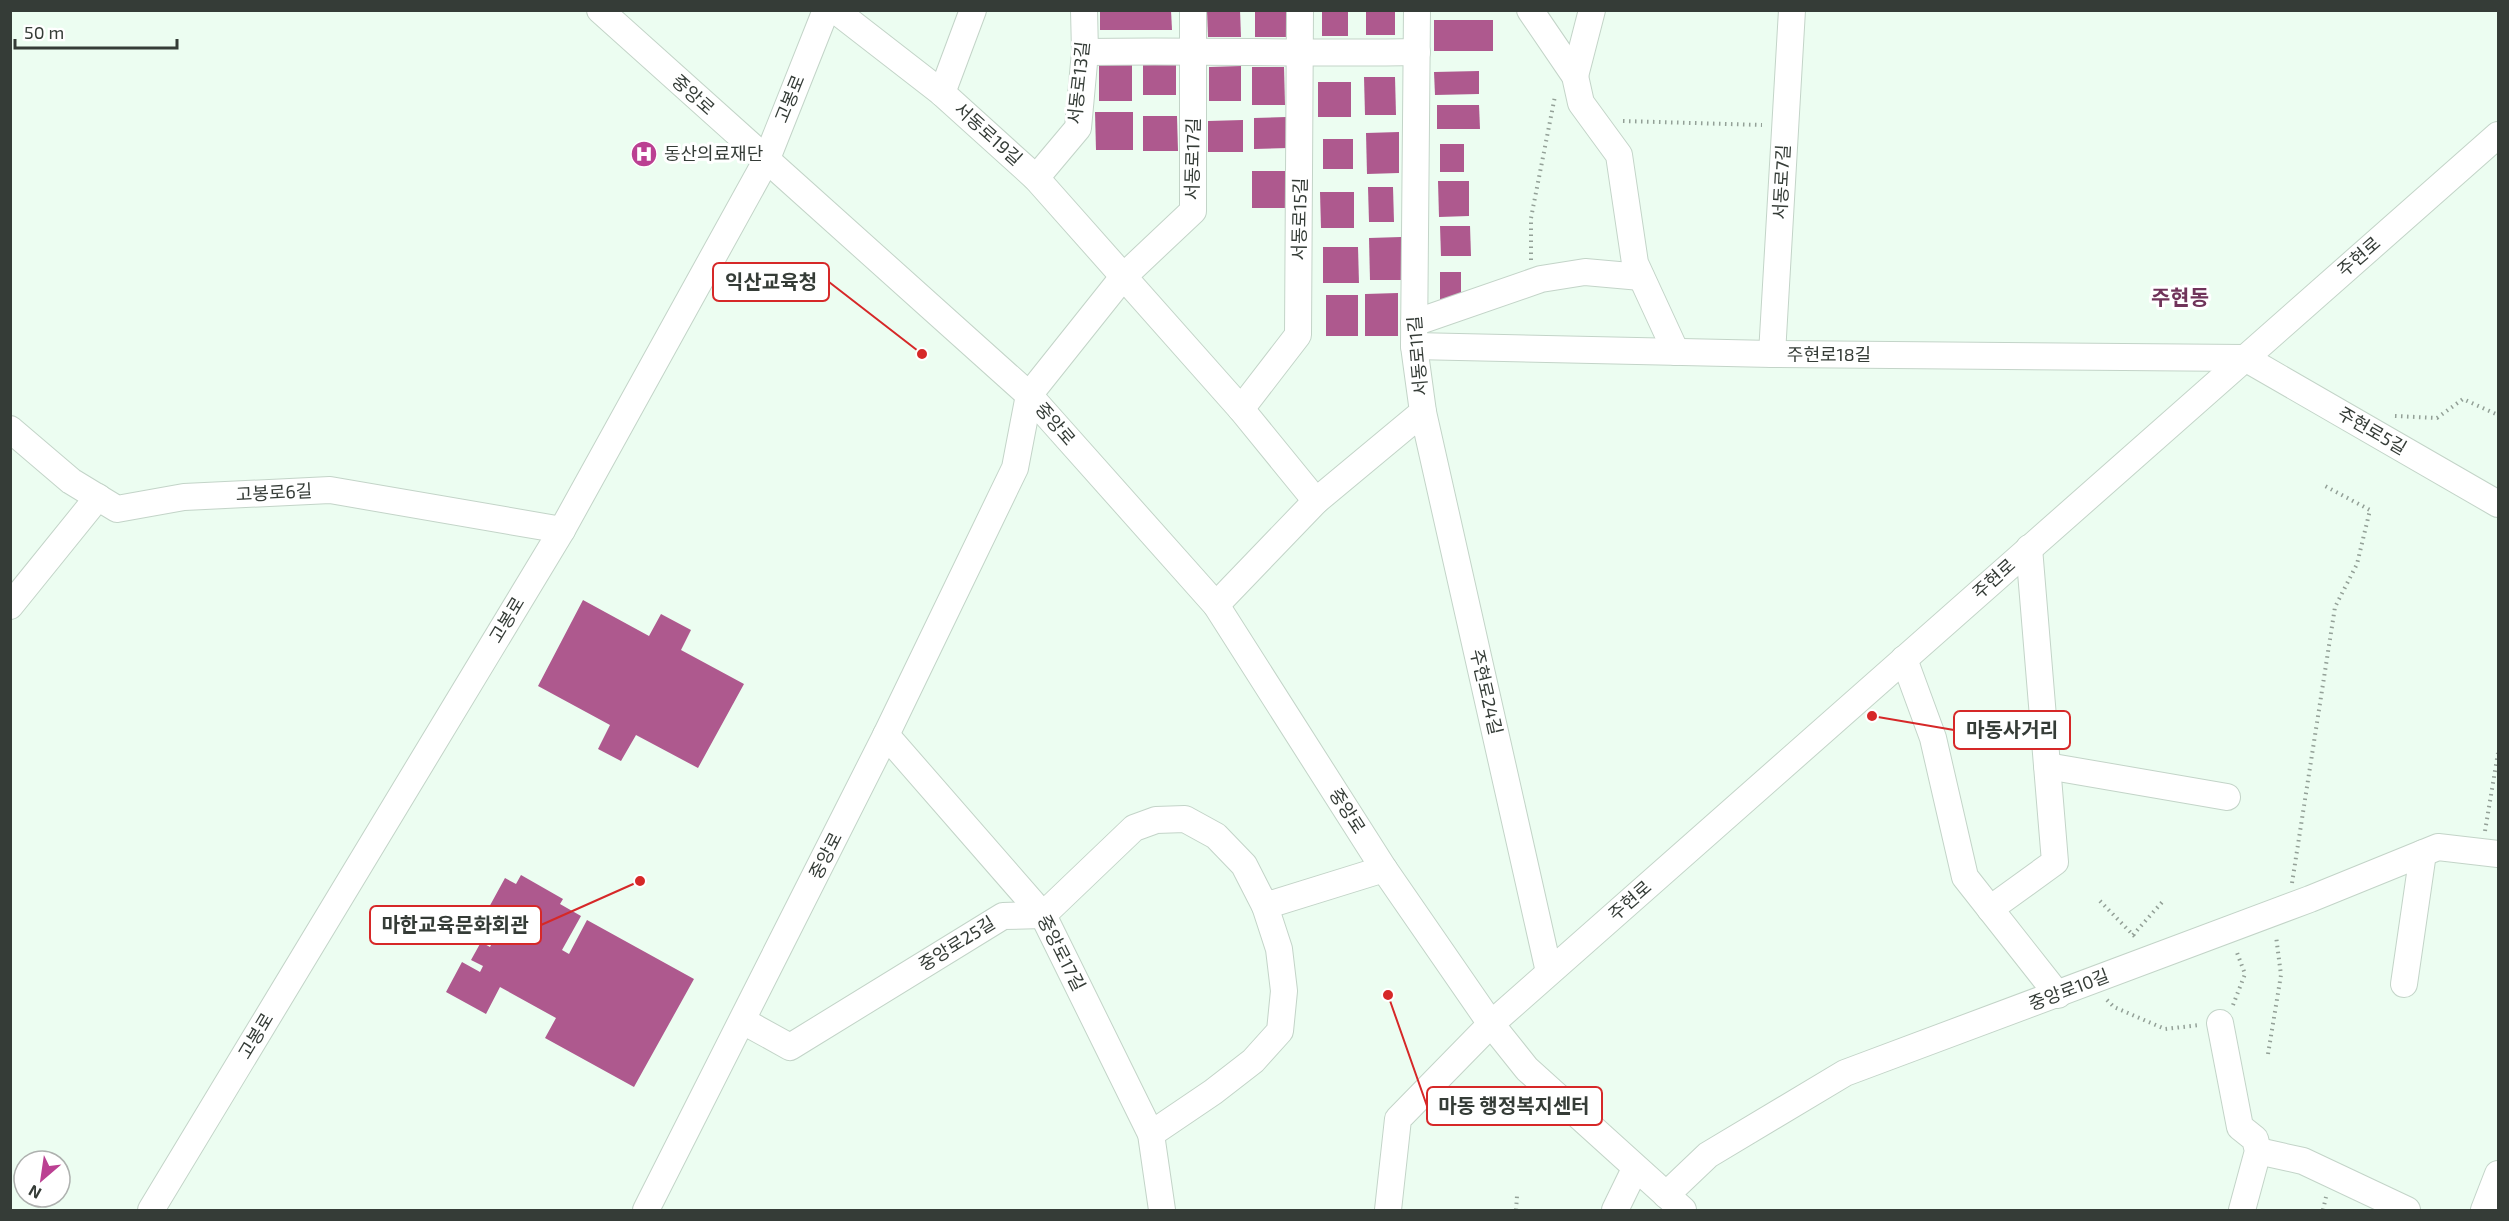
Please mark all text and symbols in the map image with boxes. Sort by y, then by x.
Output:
scale bar [15,12,177,50]
text: 50 m [24,21,64,43]
street label: 서동로13길 [1063,40,1093,126]
street label: 중앙로 [668,69,719,119]
street label: 고봉로 [770,71,809,126]
street label: 서동로19길 [950,97,1027,169]
street label: 서동로17길 [1180,117,1204,200]
hospital icon: 동산의료재단 [629,139,659,169]
place label: 동산의료재단 [664,142,763,164]
street label: 서동로7길 [1768,144,1794,220]
street label: 서동로15길 [1287,177,1311,261]
street label: 주현로 [2332,232,2384,281]
callout: 익산교육청 [713,263,829,301]
text: 익산교육청 [725,269,817,293]
district label: 주현동 [2151,284,2209,309]
street label: 서동로11길 [1403,315,1431,397]
street label: 주현로18길 [1787,343,1871,365]
street label: 중앙로 [1031,397,1080,449]
street label: 주현로5길 [2334,402,2411,459]
street label: 고봉로6길 [235,479,313,505]
street label: 주현로 [1968,553,2019,603]
street label: 고봉로 [484,593,528,646]
street label: 주현로24길 [1466,647,1508,737]
callout: 마동사거리 [1954,711,2070,749]
text: 마동사거리 [1966,717,2058,741]
street label: 중앙로 [1325,784,1371,837]
street label: 중앙로 [804,828,846,883]
street label: 주현로 [1603,876,1655,925]
callout: 마한교육문화회관 [370,906,541,944]
street label: 중앙로25길 [914,911,999,975]
street label: 중앙로17길 [1033,911,1090,994]
text: 마한교육문화회관 [381,912,529,936]
street label: 중앙로10길 [2025,964,2112,1014]
street label: 고봉로 [233,1009,277,1062]
callout: 마동 행정복지센터 [1427,1087,1602,1125]
text: 마동 행정복지센터 [1438,1093,1590,1117]
north arrow [12,1149,72,1209]
text: N [25,1181,44,1204]

